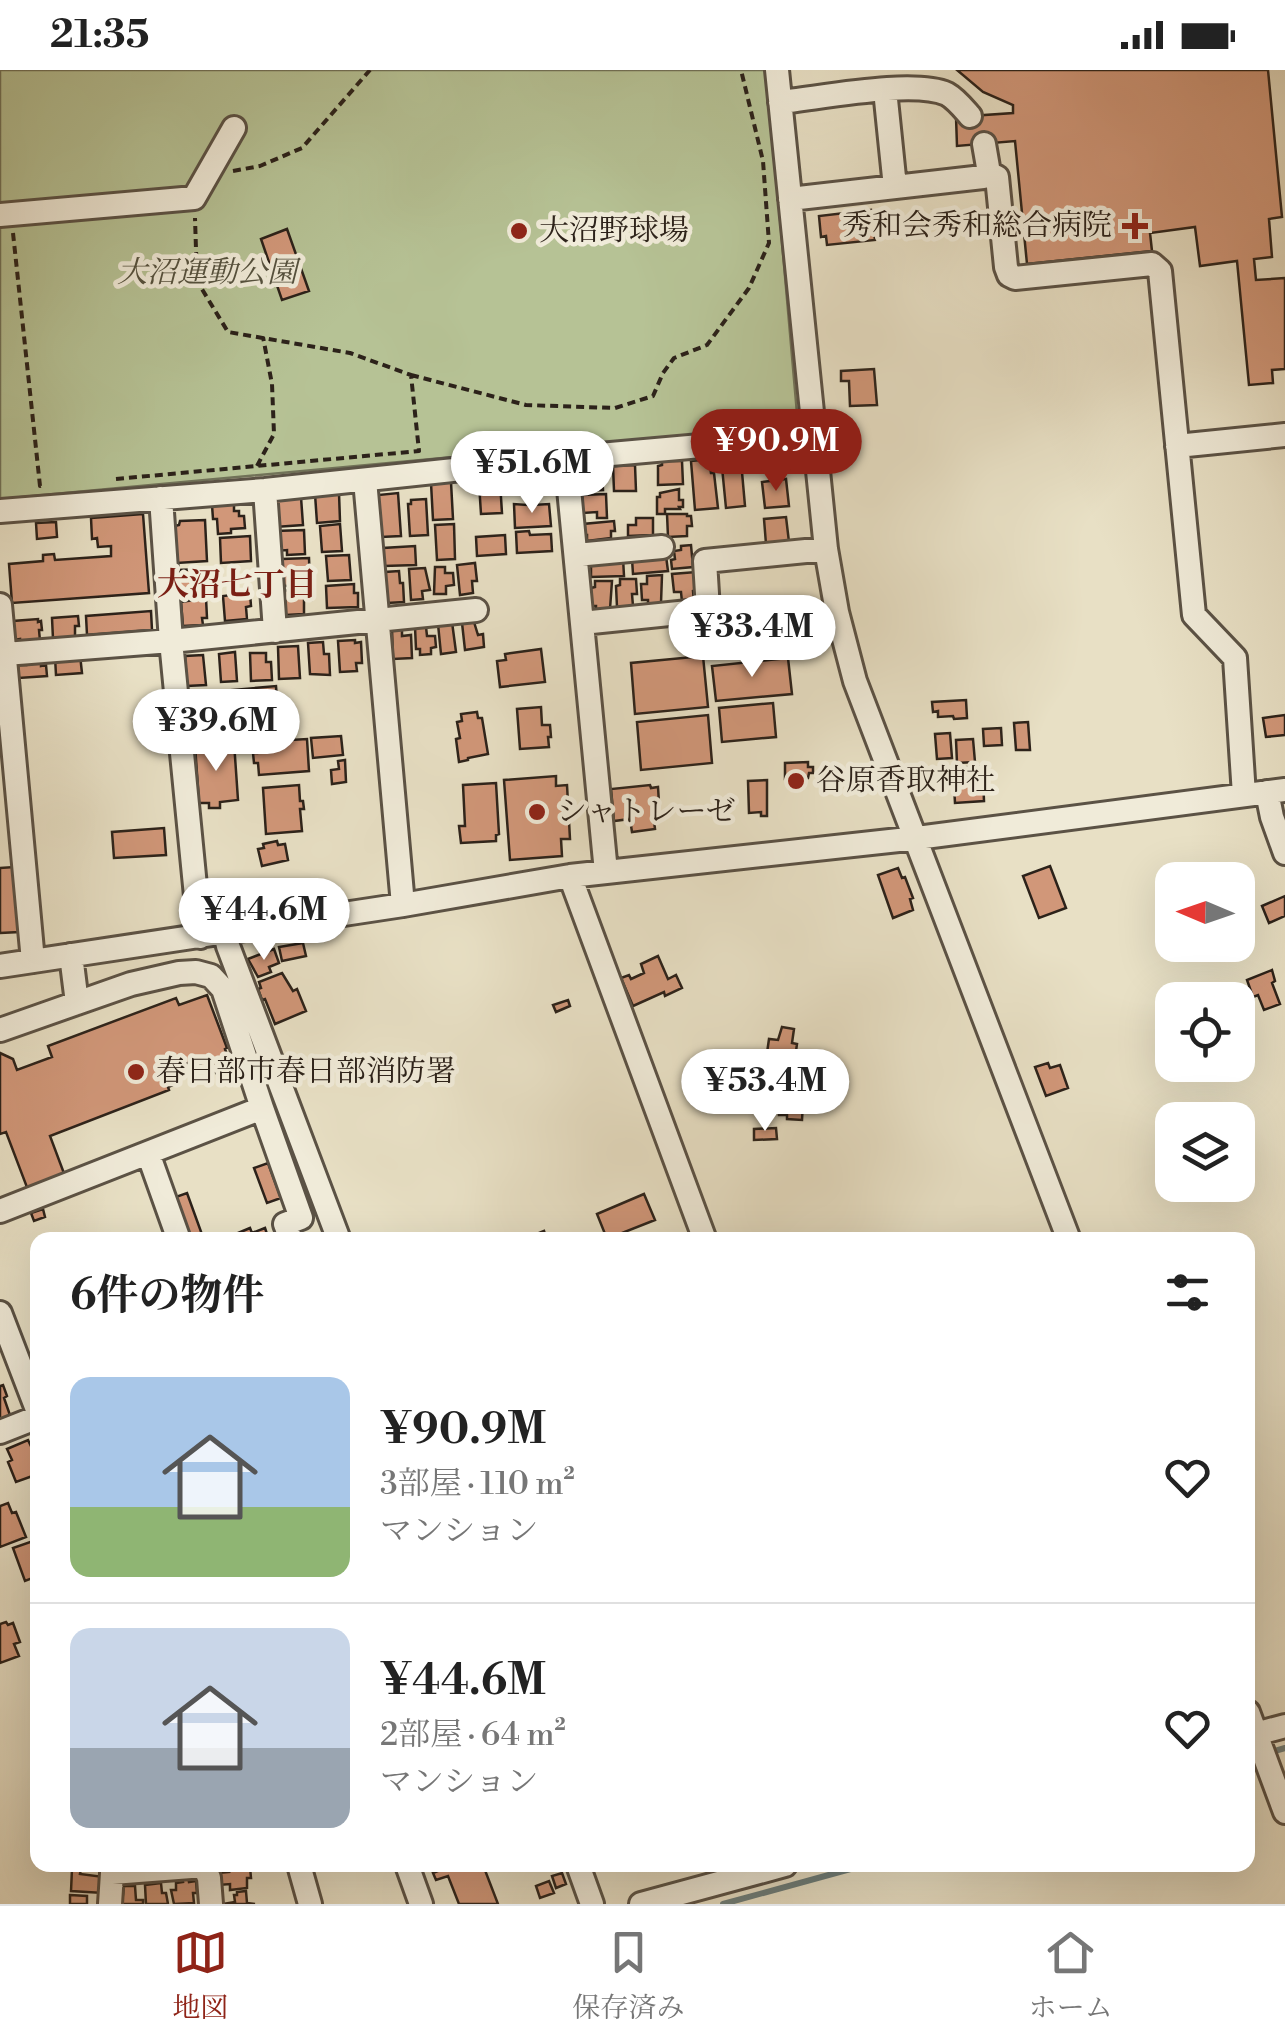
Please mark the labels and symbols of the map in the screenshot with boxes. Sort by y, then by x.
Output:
place label: 秀和会秀和総合病院 [842,207,1112,245]
place label: 大沼野球場 [539,212,689,250]
marker: 秀和会秀和総合病院 [1122,213,1148,239]
marker: 大沼野球場 [508,220,530,242]
park label: 大沼運動公園 [117,254,302,292]
pin: ¥90.9M [695,409,857,494]
pin: ¥51.6M [451,431,613,516]
district label: 大沼七丁目 [157,565,317,605]
pin: ¥33.4M [671,595,833,680]
pin: ¥39.6M [135,689,297,774]
place label: 谷原香取神社 [816,762,996,800]
marker: 谷原香取神社 [785,770,807,792]
place label: シャトレーゼ [557,793,736,831]
marker: シャトレーゼ [526,801,548,823]
north arrow [1155,862,1255,962]
pin: ¥44.6M [183,878,345,963]
pin: ¥53.4M [684,1049,846,1134]
place label: 春日部市春日部消防署 [156,1053,456,1091]
marker: 春日部市春日部消防署 [125,1061,147,1083]

